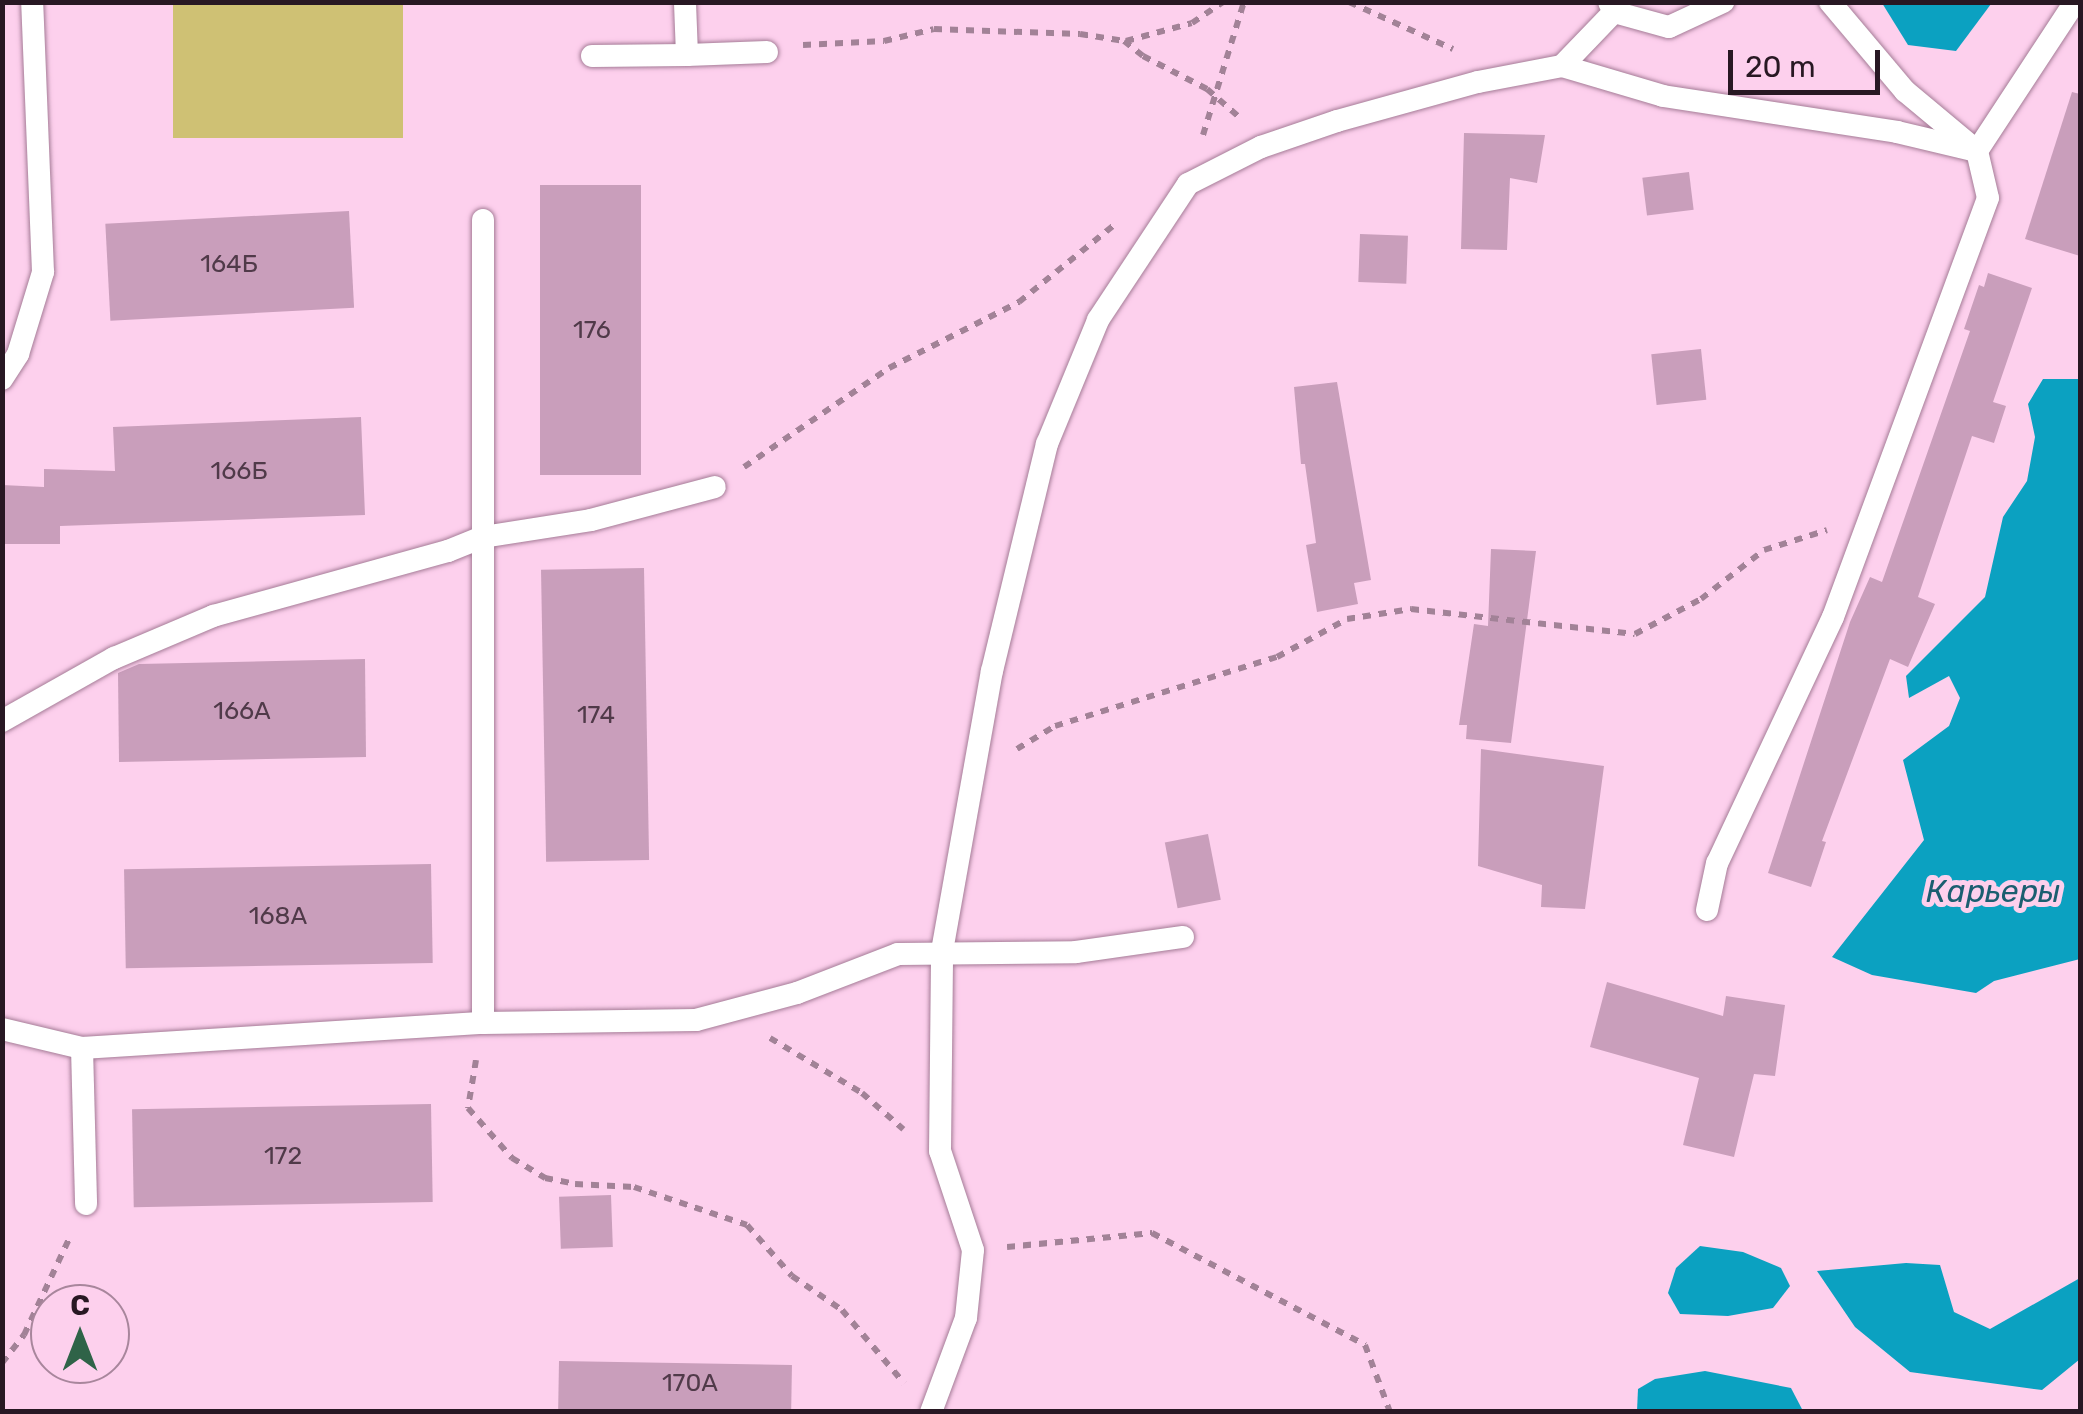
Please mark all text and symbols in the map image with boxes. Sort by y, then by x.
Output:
scale bar [1733,30,1886,92]
text: 20 m [1745,49,1816,85]
house number: 164Б [200,249,258,279]
house number: 176 [573,315,611,345]
house number: 166Б [211,456,267,486]
house number: 166А [213,696,271,726]
house number: 174 [577,700,615,730]
water label: Карьеры [1926,872,2060,910]
house number: 168А [249,901,307,931]
house number: 172 [264,1141,302,1171]
north arrow [30,1284,130,1384]
text: С [70,1289,90,1322]
house number: 170А [662,1368,718,1398]

